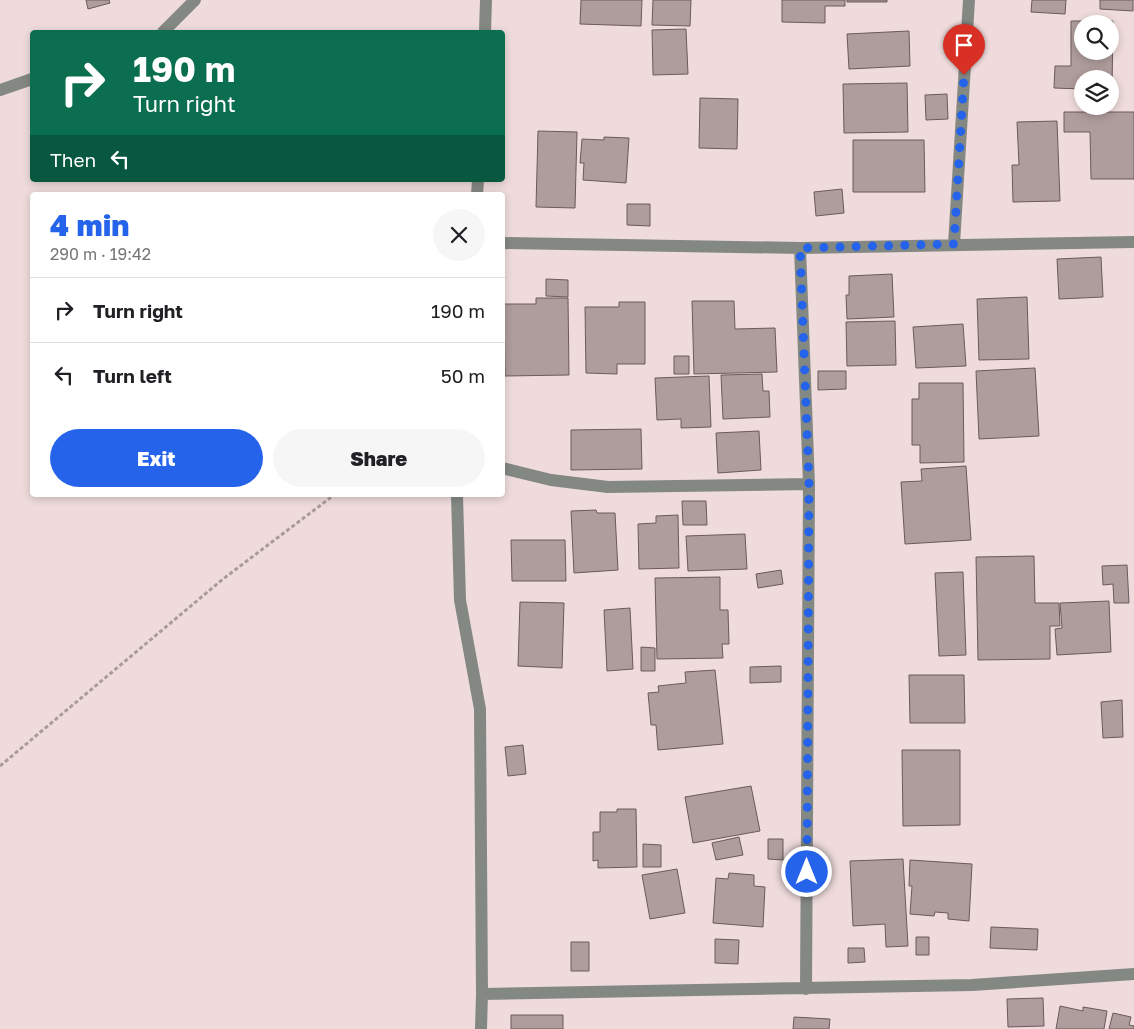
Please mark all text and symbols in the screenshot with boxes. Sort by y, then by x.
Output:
map controls [1074,15,1119,115]
button: search [1074,15,1119,60]
pin [943,24,985,75]
icon: arrive [950,31,978,59]
text: 190 m [133,48,235,90]
icon: right [50,50,115,115]
button: layers [1074,70,1119,115]
text: Turn right [133,90,236,117]
icon: left [106,145,134,173]
text: Then [50,148,96,171]
text: 4 min [50,207,129,243]
button: close [433,209,485,261]
text: 290 m · 19:42 [50,244,151,264]
icon: right [50,296,78,324]
text: Turn right [93,299,183,322]
text: 190 m [431,299,485,322]
icon: left [50,361,78,389]
text: Turn left [93,364,172,387]
text: 50 m [441,364,485,387]
button: Exit [50,429,263,487]
button: Share [273,429,485,487]
position arrow [780,845,832,897]

